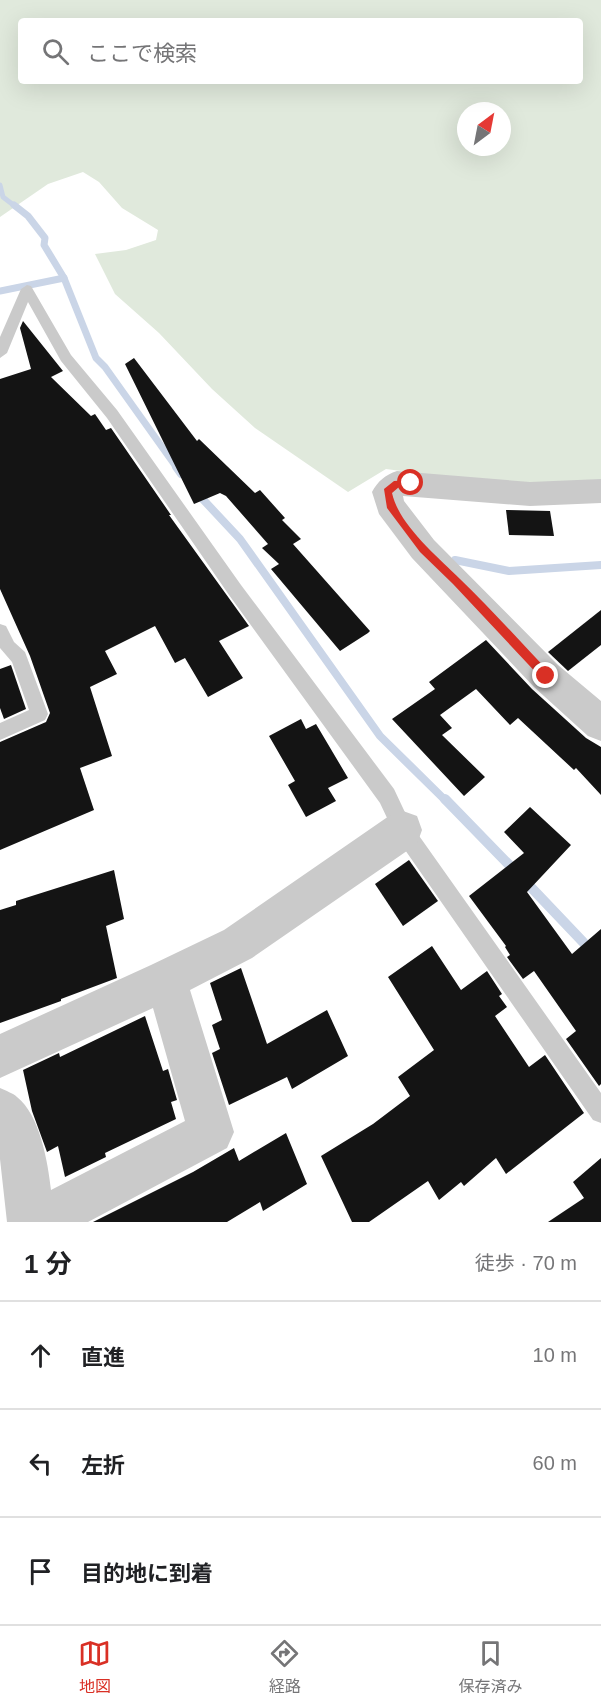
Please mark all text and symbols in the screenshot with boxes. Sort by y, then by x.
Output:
search box [18,18,583,84]
icon: search [39,35,72,68]
text: ここで検索 [87,41,197,66]
north arrow [457,102,511,156]
route start [397,469,423,495]
route end [532,662,558,688]
text: 1 分 [24,1249,72,1279]
text: 徒歩 · 70 m [475,1252,577,1274]
icon: ahead [24,1339,57,1372]
text: 10 m [533,1344,577,1366]
text: 直進 [81,1345,125,1370]
icon: left [24,1447,57,1480]
text: 60 m [533,1452,577,1474]
text: 左折 [81,1453,125,1478]
icon: arrive [24,1555,57,1588]
text: 目的地に到着 [81,1561,213,1586]
tab: 地図 [78,1637,111,1697]
tab: 経路 [268,1637,301,1697]
tab: 保存済み [458,1637,522,1697]

